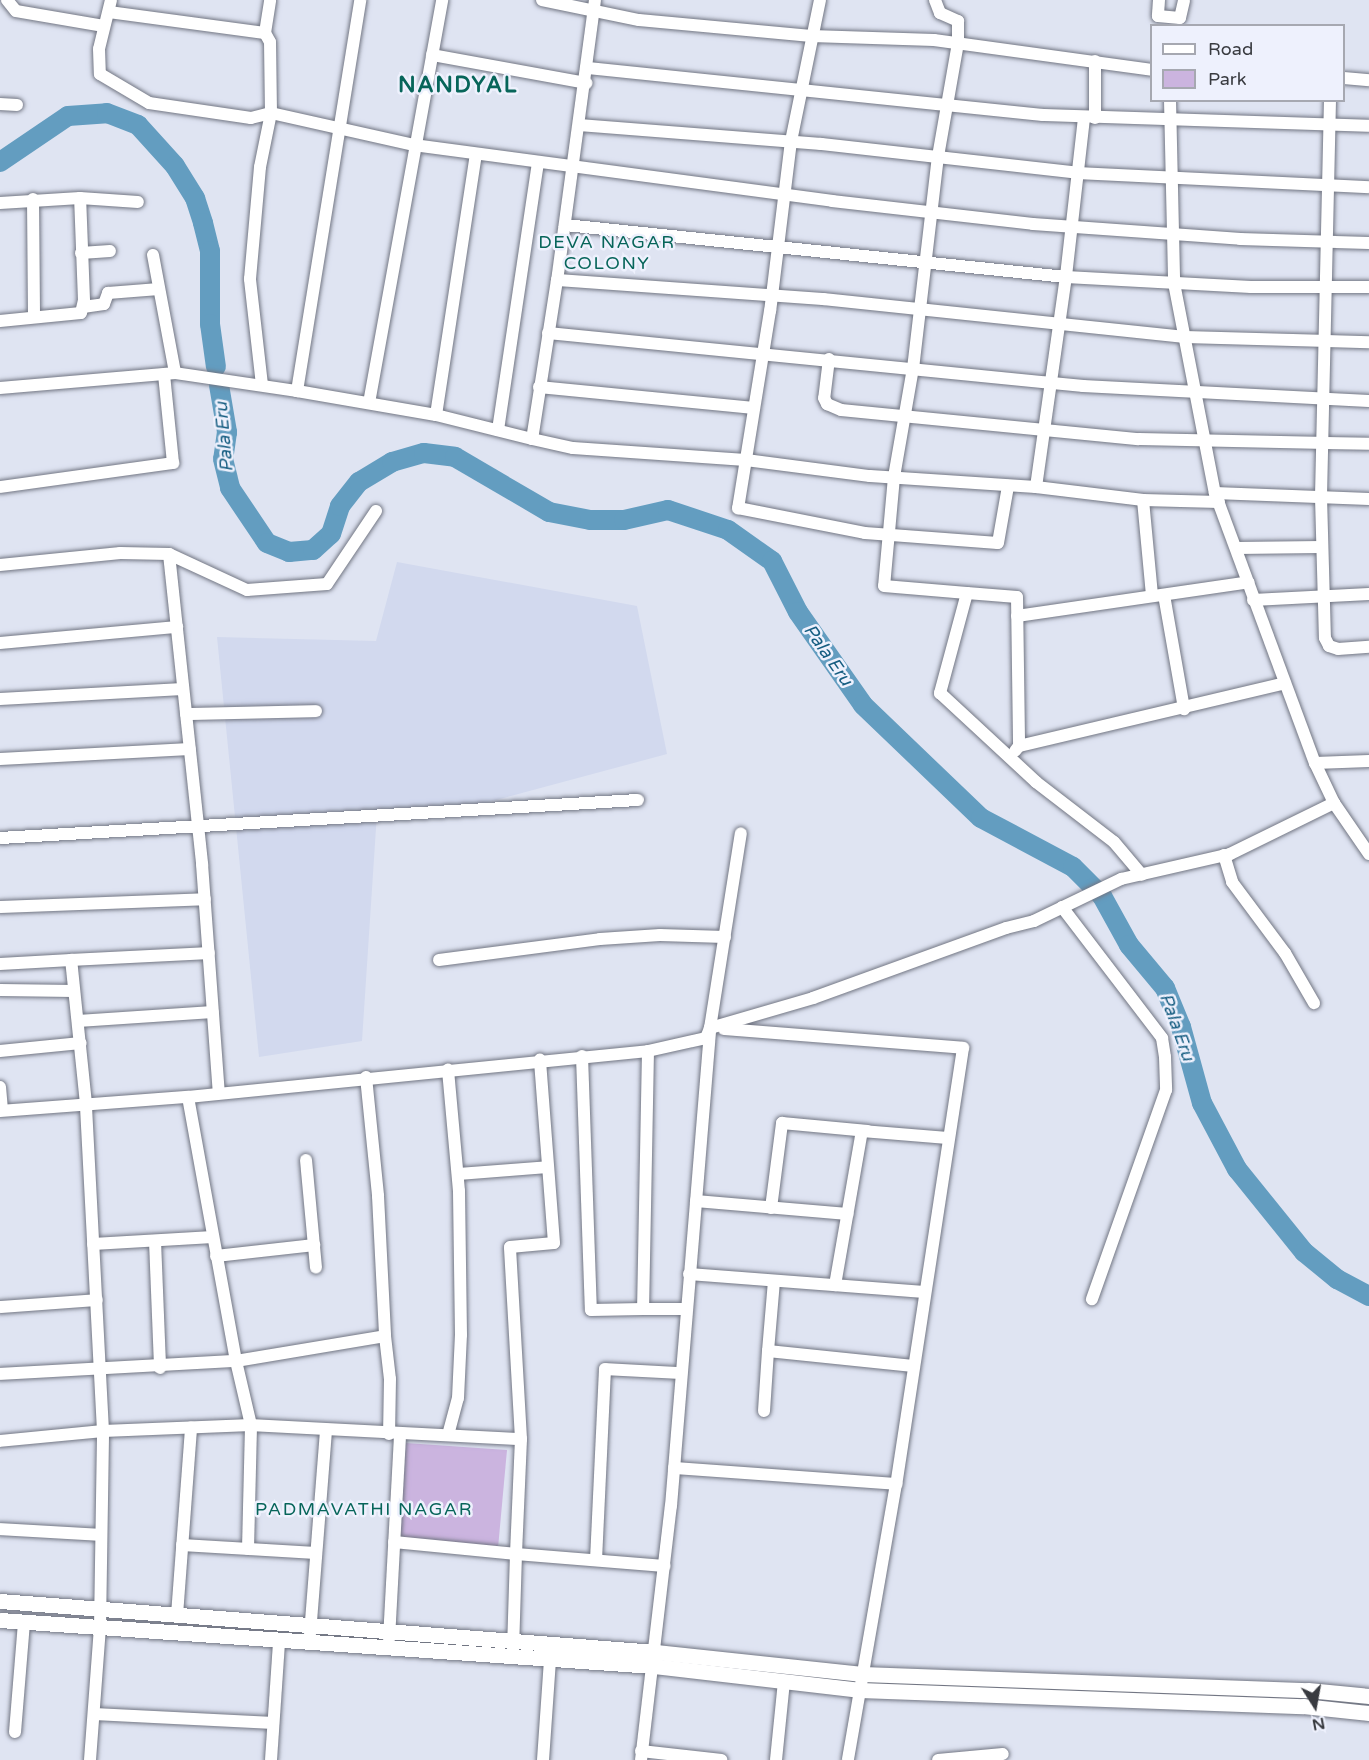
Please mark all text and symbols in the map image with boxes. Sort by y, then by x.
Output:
legend [1150,24,1345,102]
text: Road [1208,38,1253,60]
text: Park [1208,68,1246,90]
district label: NANDYAL [398,73,518,99]
district label: DEVA NAGAR COLONY [538,232,676,274]
water label: Pala Eru [210,401,238,473]
water label: Pala Eru [799,620,857,690]
water label: Pala Eru [1155,990,1199,1064]
district label: PADMAVATHI NAGAR [255,1498,473,1520]
north arrow [1285,1676,1345,1736]
text: N [1310,1713,1327,1735]

